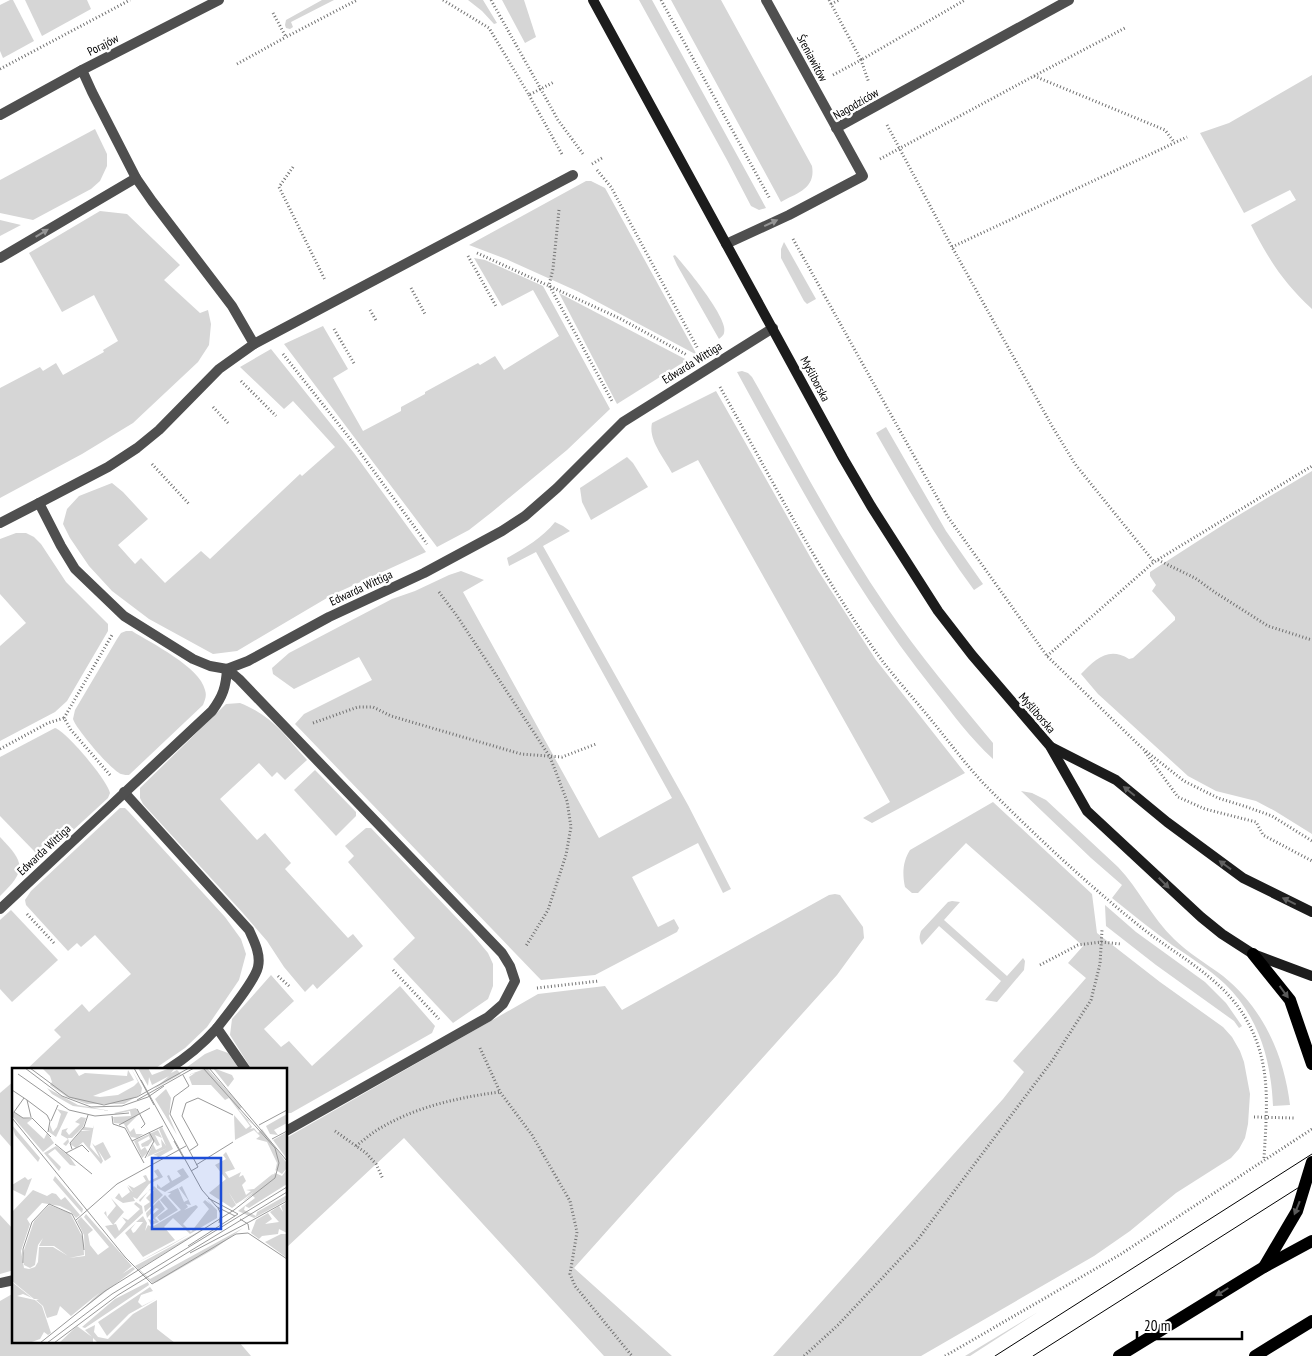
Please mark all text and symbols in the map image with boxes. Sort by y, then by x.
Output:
street label: Porajów [85,30,122,59]
street label: Śreniawitów [794,32,831,85]
street label: Nagodziców [830,84,882,123]
one-way arrow [764,219,778,227]
one-way arrow [35,229,49,238]
street label: Edwarda Wittiga [659,338,725,387]
street label: Myśliborska [797,354,834,404]
street label: Edwarda Wittiga [327,566,395,609]
street label: Myśliborska [1016,689,1059,736]
one-way arrow [1123,786,1136,797]
street label: Edwarda Wittiga [14,821,74,878]
one-way arrow [1219,859,1232,870]
one-way arrow [1158,877,1170,889]
one-way arrow [1282,897,1296,905]
one-way arrow [1278,985,1289,998]
inset map [12,1068,288,1344]
one-way arrow [1292,1201,1300,1215]
one-way arrow [1216,1288,1229,1297]
scale bar [1137,1308,1242,1340]
text: 20 m [1144,1316,1170,1335]

